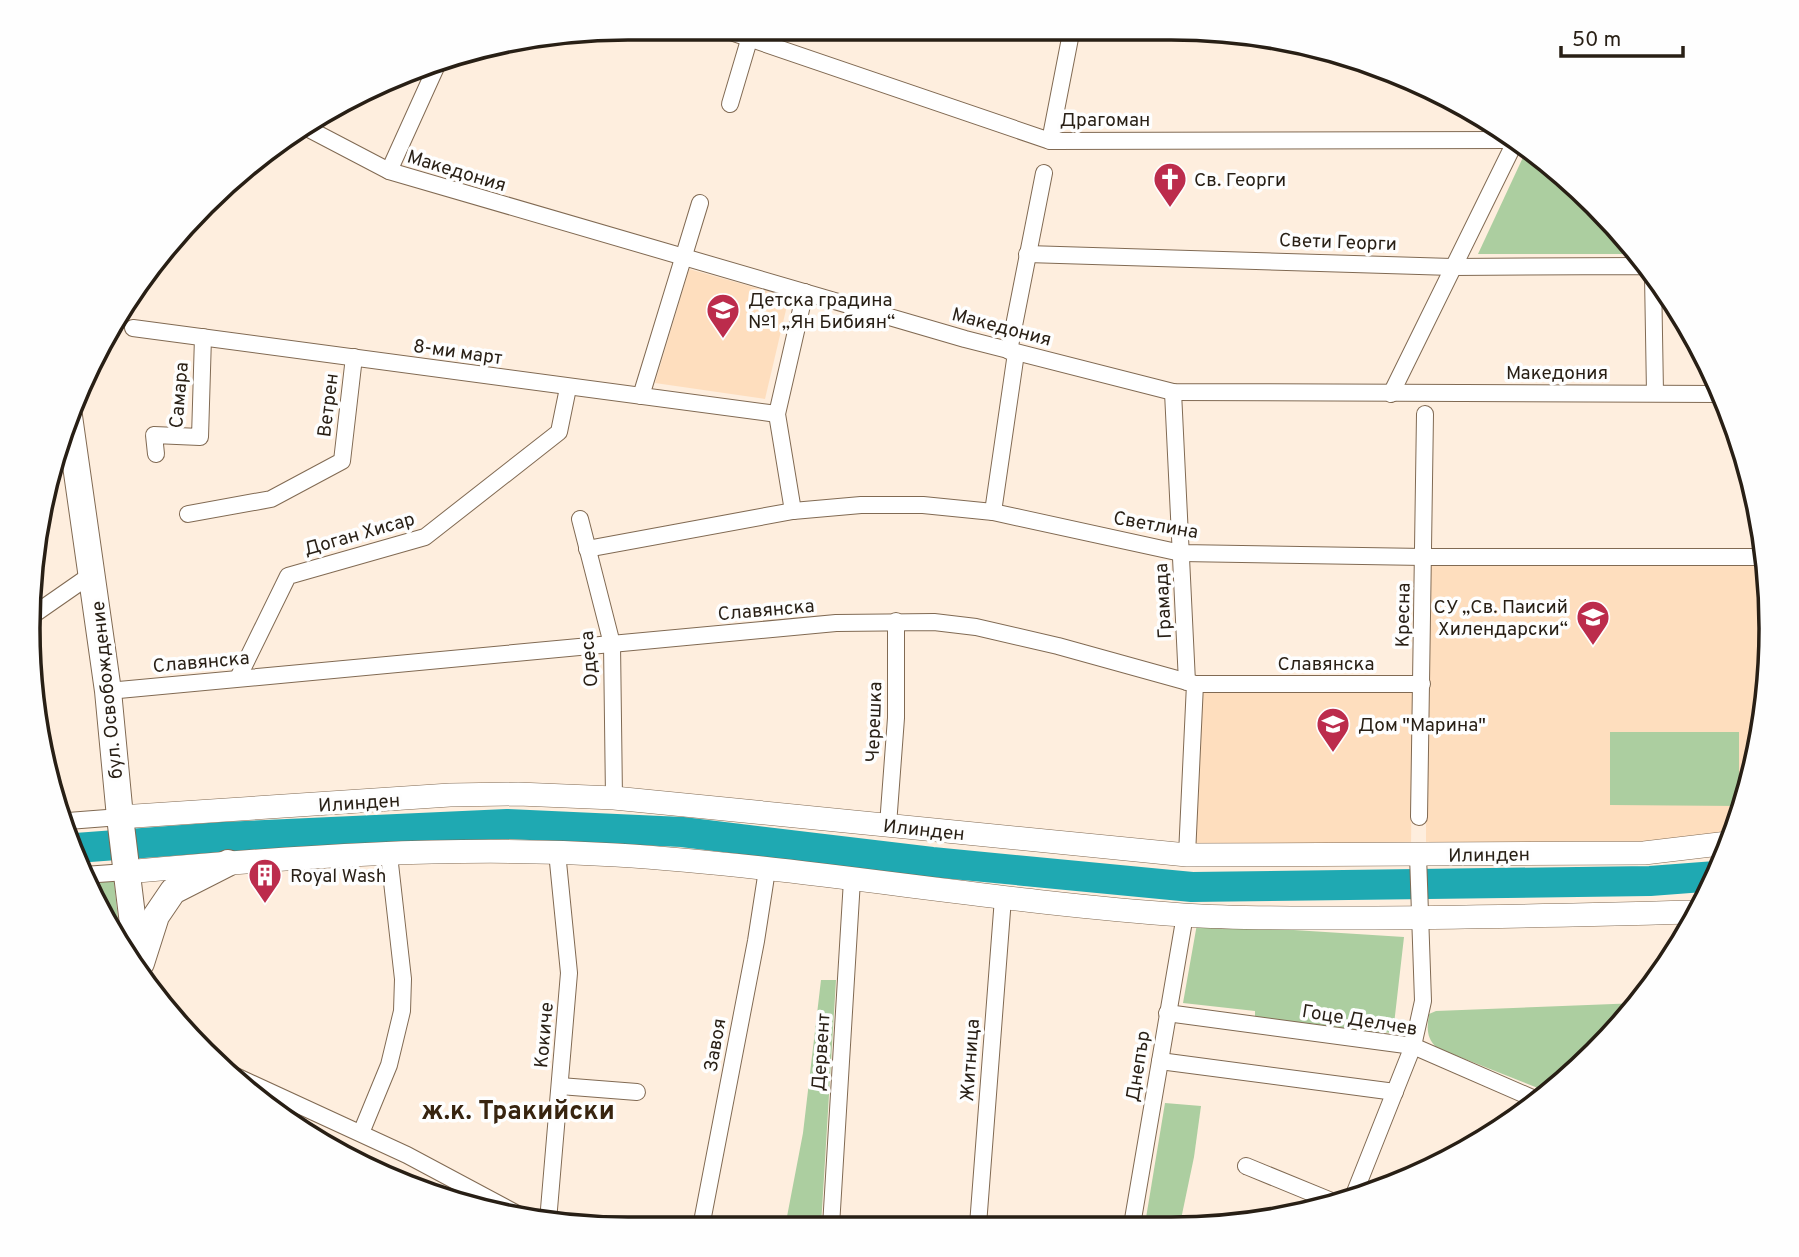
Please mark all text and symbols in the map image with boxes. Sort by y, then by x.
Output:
scale bar [1561,14,1684,58]
text: 50 m [1572,27,1621,54]
street label: Драгоман [1060,109,1150,133]
street label: Македония [404,145,509,198]
church icon: Св. Георги [1151,160,1189,209]
place label: Св. Георги [1194,169,1286,193]
street label: Свети Георги [1279,229,1397,257]
place label: Детска градина №1 „Ян Бибиян“ [748,289,895,335]
school or university icon: Детска градина №1 „Ян Бибиян“ [704,291,742,340]
street label: Македония [949,303,1054,353]
street label: 8-ми март [411,335,504,371]
street label: Самара [165,361,195,429]
street label: Македония [1506,362,1608,386]
street label: Ветрен [313,372,345,439]
street label: Светлина [1111,507,1200,545]
street label: Доган Хисар [301,508,418,562]
street label: Грамада [1150,562,1178,639]
street label: Кресна [1391,582,1417,648]
street label: Славянска [717,595,815,627]
place label: СУ „Св. Паисий Хилендарски“ [1434,596,1568,642]
school or university icon: СУ „Св. Паисий Хилендарски“ [1574,598,1612,647]
street label: бул. Освобождение [87,600,129,780]
street label: Одеса [576,630,604,688]
street label: Славянска [152,647,250,679]
street label: Славянска [1278,653,1374,677]
street label: Черешка [862,681,888,763]
school or university icon: Дом "Марина" [1314,705,1352,754]
place label: Дом "Марина" [1358,714,1486,738]
street label: Илинден [317,789,401,819]
street label: Илинден [882,815,966,847]
street label: Илинден [1448,843,1530,869]
building icon: Royal Wash [246,856,284,905]
place label: Royal Wash [290,865,386,889]
street label: Гоце Делчев [1300,1000,1419,1042]
street label: Кокиче [530,1001,560,1069]
street label: Дервент [807,1012,837,1092]
street label: Завоя [699,1017,732,1074]
street label: Житница [956,1018,986,1102]
street label: Днепър [1122,1029,1156,1104]
district label: ж.к. Тракийски [421,1096,615,1129]

